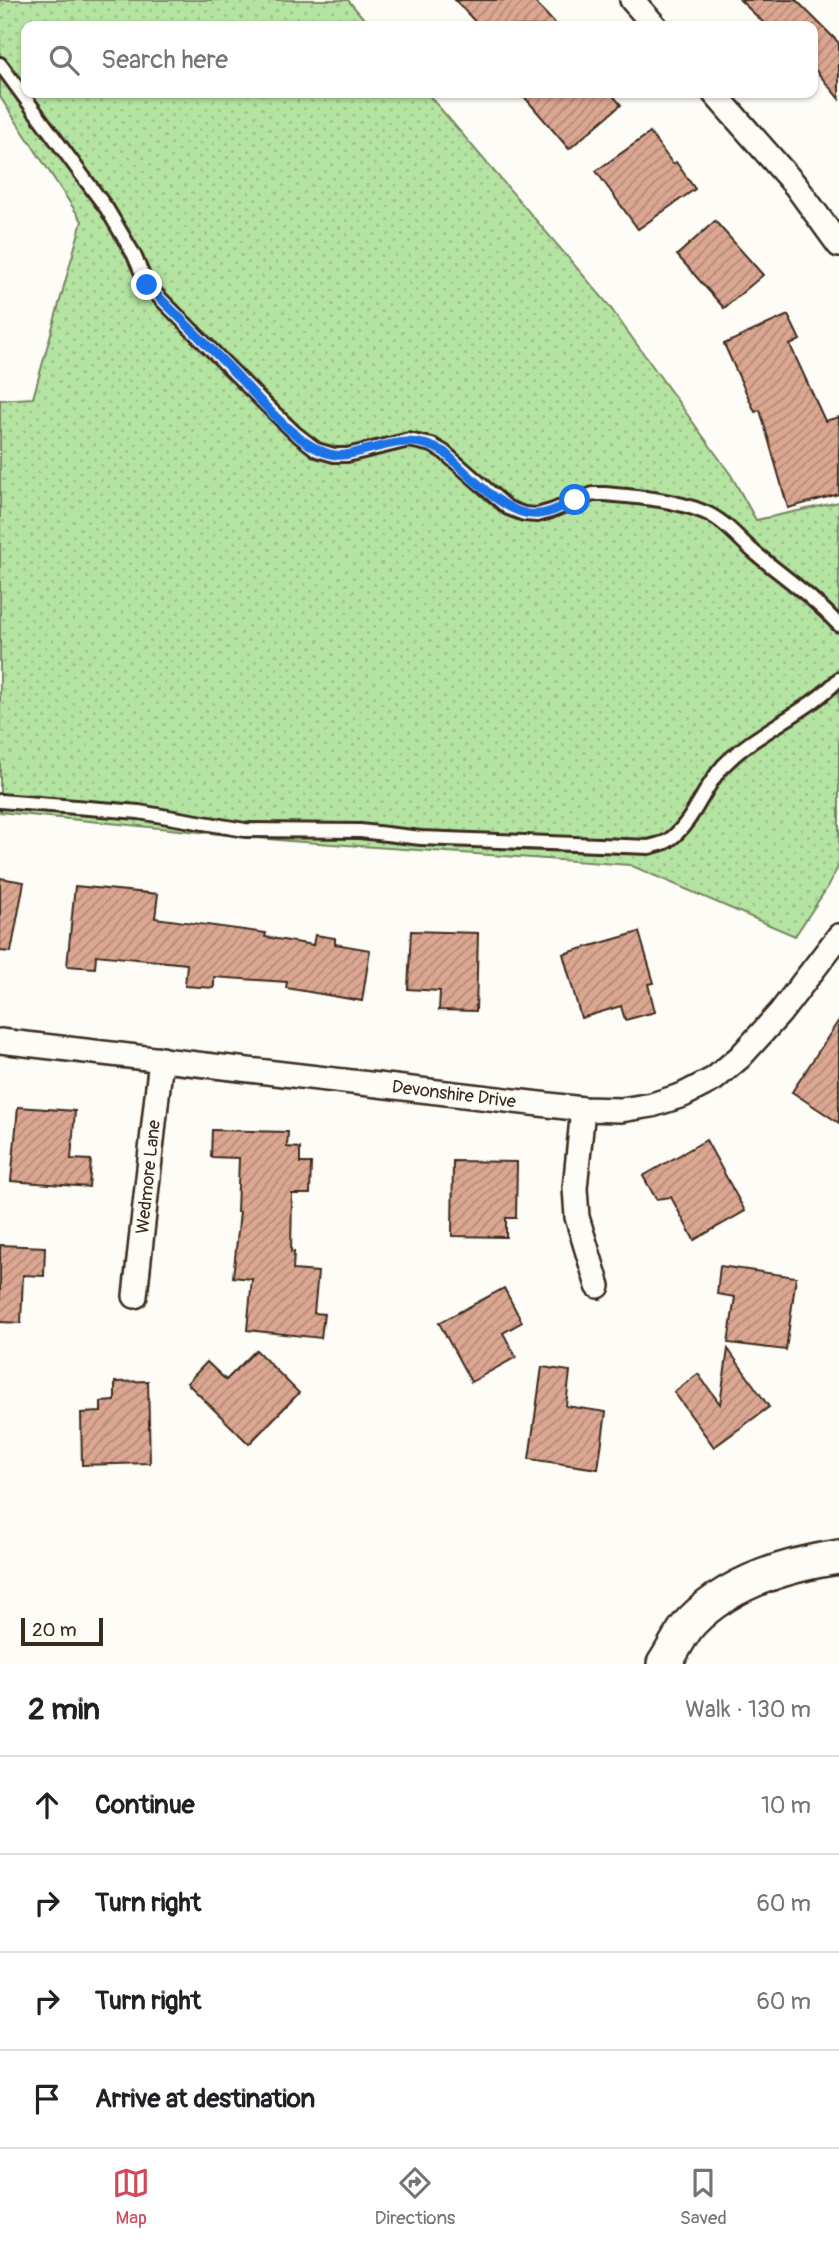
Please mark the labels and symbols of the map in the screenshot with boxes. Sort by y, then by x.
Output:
route end [131,269,162,300]
route start [559,484,590,515]
street label: Devonshire Drive [391,1075,517,1114]
street label: Wedmore Lane [131,1119,166,1235]
scale bar [21,1615,103,1647]

